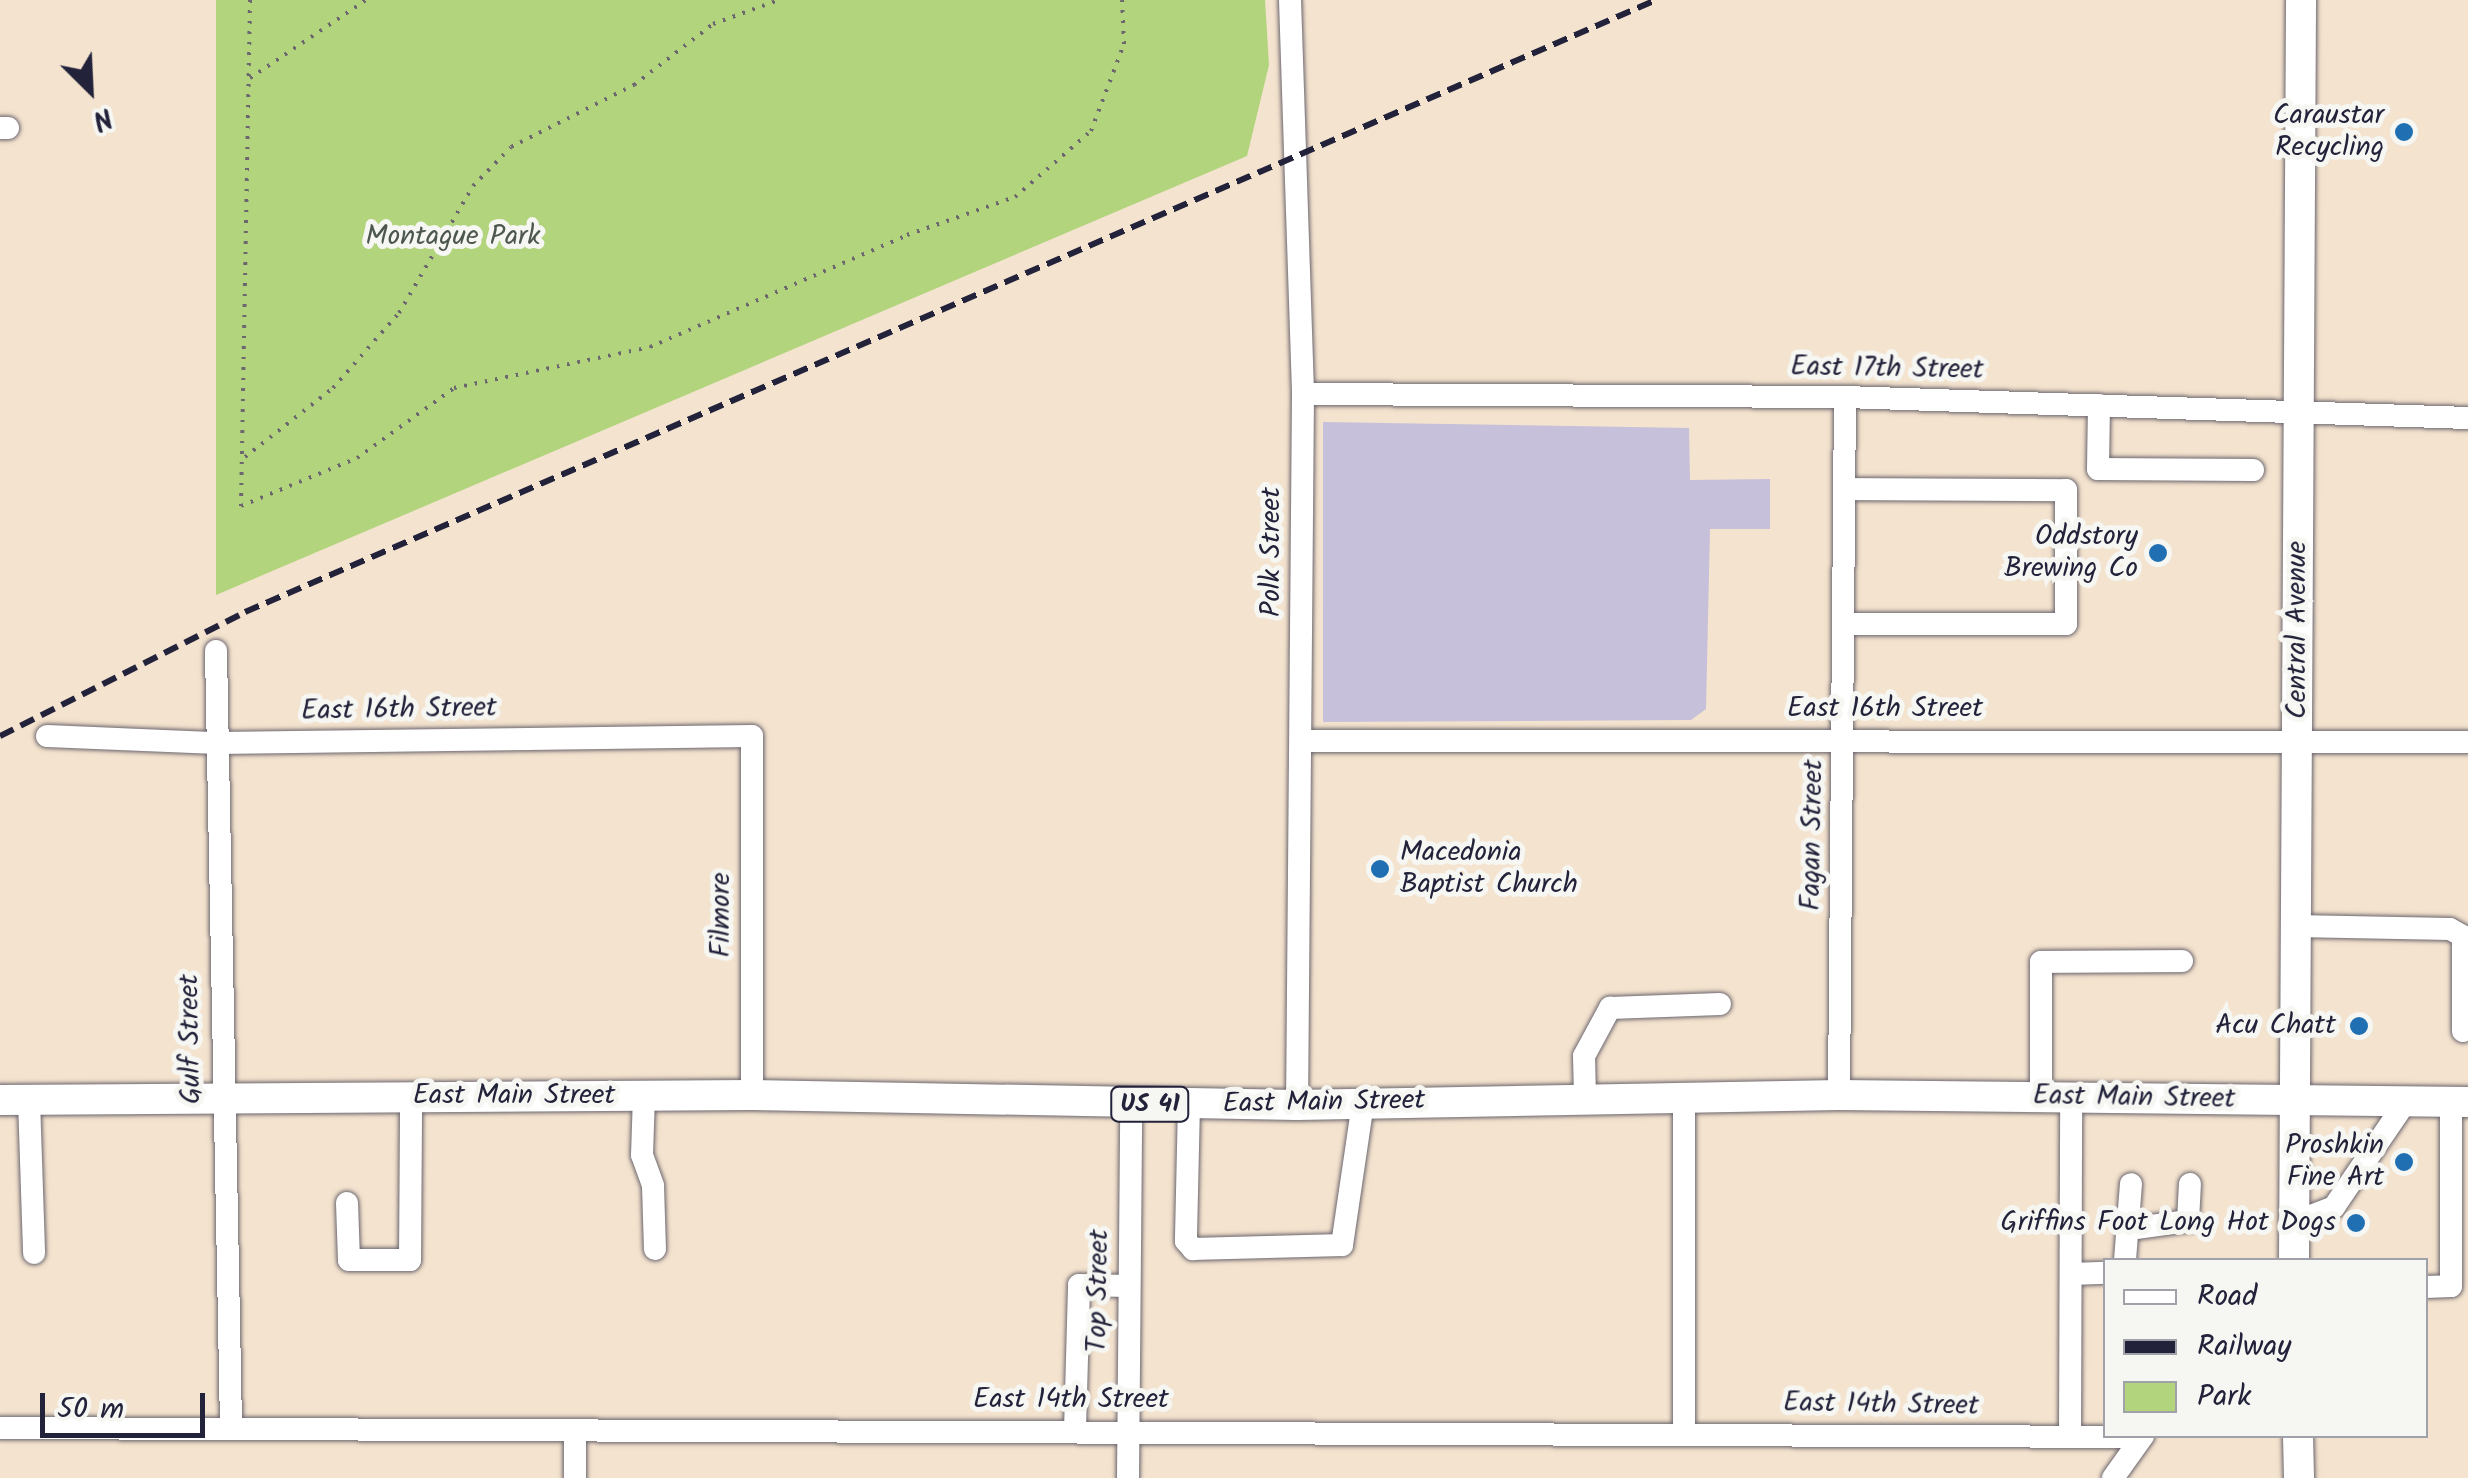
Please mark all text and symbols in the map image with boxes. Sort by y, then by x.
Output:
north arrow [40,40,140,140]
text: N [85,94,120,142]
place label: Caraustar Recycling [2273,99,2384,165]
marker: Caraustar Recycling [2393,121,2415,143]
park label: Montague Park [366,220,540,254]
street label: East 17th Street [1790,351,1984,387]
street label: Polk Street [1255,487,1289,617]
place label: Oddstory Brewing Co [2004,520,2138,586]
street label: Central Avenue [2281,541,2315,719]
marker: Oddstory Brewing Co [2147,542,2169,564]
street label: East 16th Street [301,691,497,729]
street label: East 16th Street [1787,692,1983,726]
street label: Fagan Street [1795,759,1831,911]
place label: Macedonia Baptist Church [1400,836,1578,902]
marker: Macedonia Baptist Church [1369,858,1391,880]
street label: Filmore [705,872,739,958]
street label: Gulf Street [173,974,209,1104]
place label: Acu Chatt [2215,1009,2336,1043]
marker: Acu Chatt [2346,1013,2372,1039]
street label: East Main Street [413,1079,615,1113]
street label: East Main Street [2032,1079,2236,1117]
road number: US 41 [1110,1084,1190,1124]
street label: East Main Street [1222,1084,1426,1122]
place label: Proshkin Fine Art [2285,1129,2384,1195]
marker: Proshkin Fine Art [2393,1151,2415,1173]
place label: Griffins Foot Long Hot Dogs [2001,1206,2336,1240]
marker: Griffins Foot Long Hot Dogs [2345,1212,2367,1234]
street label: Top Street [1081,1229,1117,1353]
legend [2103,1258,2428,1438]
text: Road [2197,1273,2257,1321]
text: Railway [2197,1323,2291,1371]
scale bar [45,1373,210,1435]
text: Park [2197,1373,2251,1421]
street label: East 14th Street [973,1383,1169,1417]
text: 50 m [57,1386,124,1434]
street label: East 14th Street [1783,1386,1979,1424]

